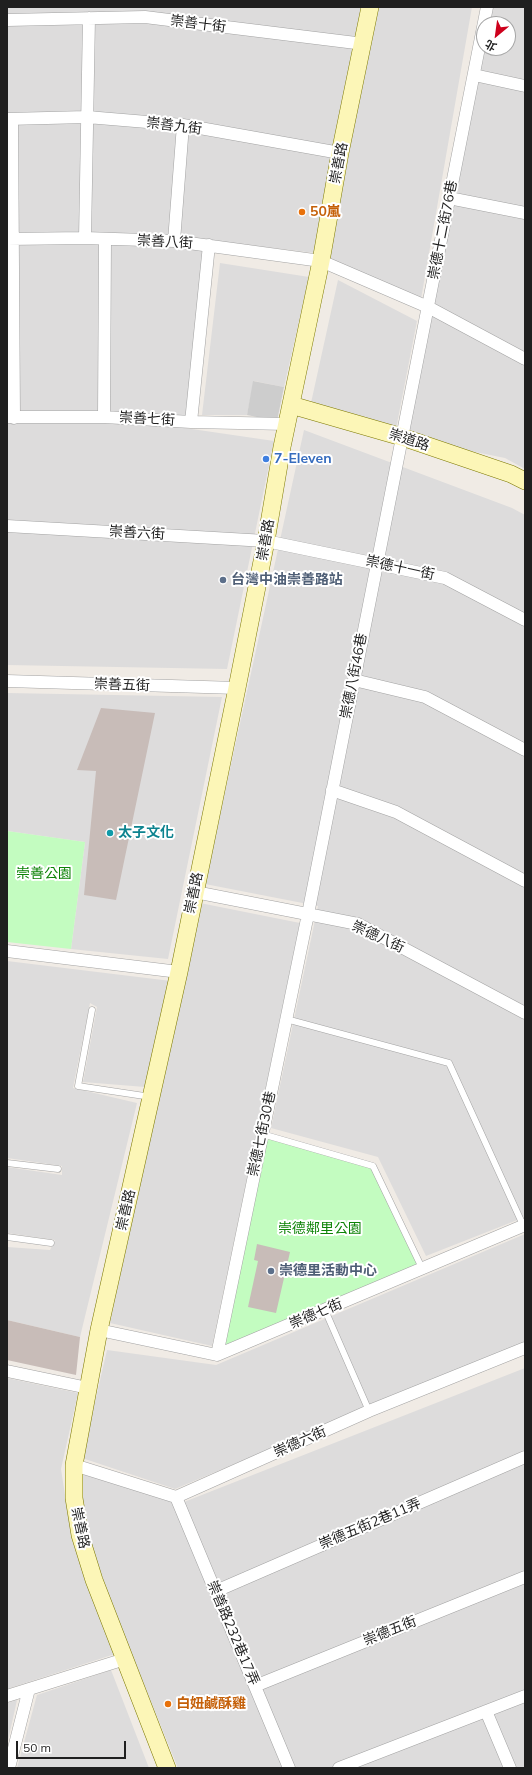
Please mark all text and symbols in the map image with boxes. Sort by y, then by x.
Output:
street label: 崇善十街 [169,12,227,36]
north arrow [476,16,516,56]
text: 北 [482,37,499,54]
street label: 崇善九街 [145,114,203,138]
street label: 崇善路 [327,141,351,185]
street label: 崇德十二街76巷 [425,179,461,281]
place label: 50嵐 [310,204,341,220]
marker: 50嵐 [297,207,307,217]
street label: 崇善八街 [137,232,193,252]
street label: 崇善七街 [119,409,175,429]
street label: 崇道路 [386,426,432,454]
place label: 7-Eleven [274,451,332,467]
marker: 7-Eleven [261,454,271,464]
street label: 崇善路 [254,518,278,562]
street label: 崇善六街 [109,523,165,543]
street label: 崇德十一街 [364,553,436,583]
place label: 台灣中油崇善路站 [231,572,343,588]
marker: 台灣中油崇善路站 [218,575,228,585]
street label: 崇德八街46巷 [337,632,371,720]
street label: 崇善五街 [94,676,150,694]
place label: 太子文化 [118,825,174,841]
marker: 太子文化 [105,828,115,838]
park label: 崇善公園 [16,866,72,882]
street label: 崇善路 [181,871,207,915]
street label: 崇德八街 [349,918,407,956]
street label: 崇德七街30巷 [245,1090,279,1178]
street label: 崇善路 [113,1188,139,1232]
park label: 崇德鄰里公園 [278,1221,362,1237]
place label: 崇德里活動中心 [279,1263,377,1279]
marker: 崇德里活動中心 [266,1266,276,1276]
street label: 崇德七街 [287,1295,345,1333]
street label: 崇德六街 [271,1423,329,1461]
street label: 崇德五街2巷11弄 [316,1495,424,1553]
street label: 崇善路 [67,1506,93,1550]
street label: 崇善路232巷17弄 [203,1578,263,1688]
street label: 崇德五街 [361,1613,419,1649]
place label: 白妞鹹酥雞 [176,1696,246,1712]
marker: 白妞鹹酥雞 [163,1699,173,1709]
scale bar [18,1733,128,1759]
text: 50 m [23,1740,51,1755]

